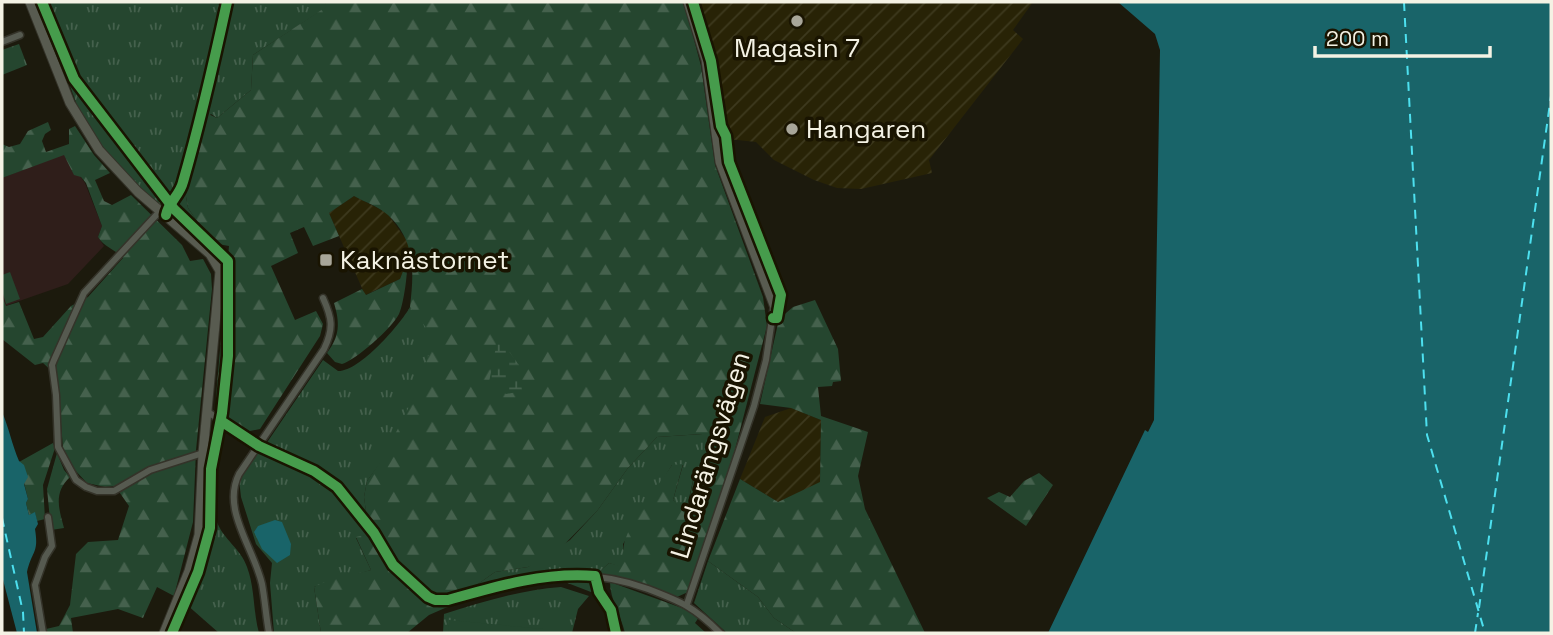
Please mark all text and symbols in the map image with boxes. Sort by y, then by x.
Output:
marker: Magasin 7 [789,13,805,29]
scale bar [1315,14,1490,58]
text: 200 m [1326,25,1389,52]
place label: Magasin 7 [734,31,860,65]
place label: Hangaren [806,112,926,146]
marker: Hangaren [784,121,800,137]
place label: Kaknästornet [340,243,509,277]
marker: Kaknästornet [318,252,334,268]
street label: Lindarängsvägen [662,347,758,563]

